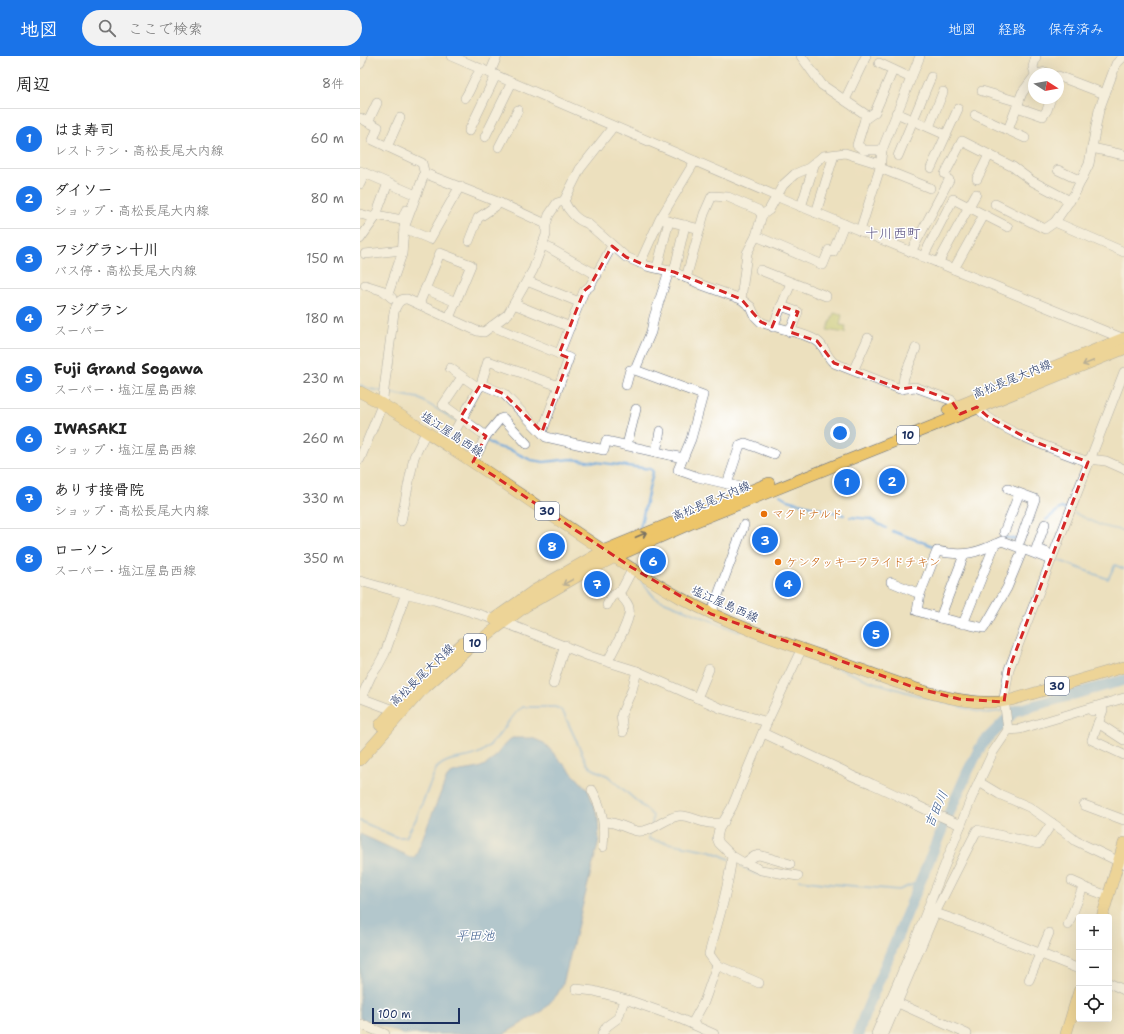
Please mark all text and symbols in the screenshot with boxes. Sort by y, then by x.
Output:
search box [82,10,362,46]
text: 地図 [20,17,58,42]
icon: search [96,17,118,39]
text: ここで検索 [128,19,203,39]
text: 地図 [948,20,976,38]
text: 経路 [998,20,1026,38]
text: 保存済み [1048,20,1104,38]
north arrow [1028,68,1064,104]
text: 周辺 [16,73,50,95]
text: 8件 [322,75,344,92]
text: はま寿司 [54,120,114,140]
text: 1 [26,130,32,147]
text: 60 m [311,130,344,147]
text: レストラン · 高松長尾大内線 [54,142,224,159]
text: ダイソー [54,180,113,200]
text: 2 [24,190,34,207]
text: 80 m [310,190,344,207]
text: ショップ · 高松長尾大内線 [54,202,209,219]
district label: 十川西町 [865,224,921,242]
text: フジグラン十川 [54,240,159,260]
text: 3 [24,250,34,267]
text: 150 m [306,250,344,267]
text: バス停 · 高松長尾大内線 [54,262,197,279]
text: フジグラン [54,300,129,320]
text: 4 [24,310,34,327]
text: 180 m [305,310,344,327]
text: スーパー [54,322,105,339]
street label: 高松長尾大内線 [970,356,1054,402]
text: Fuji Grand Sogawa [54,359,203,379]
one-way arrow [1082,360,1094,368]
text: 5 [25,370,33,387]
text: 230 m [302,370,344,387]
text: スーパー · 塩江屋島西線 [54,381,196,398]
street label: 塩江屋島西線 [417,408,487,460]
text: IWASAKI [54,419,127,439]
your location [830,423,850,443]
road number: 10 [897,426,919,444]
text: 6 [24,430,34,447]
text: 260 m [302,430,344,447]
text: ショップ · 塩江屋島西線 [54,441,196,458]
pin: 2 [879,466,905,496]
pin: 1 [834,467,860,497]
street label: 高松長尾大内線 [669,477,753,525]
text: ありす接骨院 [54,480,144,500]
text: 7 [24,490,34,507]
text: 330 m [302,490,344,507]
text: ショップ · 高松長尾大内線 [54,502,209,519]
road number: 30 [535,502,559,520]
place label: マクドナルド [772,506,843,522]
marker: マクドナルド [759,509,769,519]
pin: 3 [752,525,778,555]
pin: 8 [539,531,565,561]
one-way arrow [635,531,647,538]
text: ローソン [54,540,114,560]
pin: 6 [640,546,666,576]
text: 8 [24,550,34,567]
text: 350 m [303,550,344,567]
place label: ケンタッキーフライドチキン [786,554,941,570]
marker: ケンタッキーフライドチキン [773,557,783,567]
text: スーパー · 塩江屋島西線 [54,562,196,579]
pin: 7 [584,569,610,599]
pin: 4 [775,569,801,599]
one-way arrow [562,578,574,586]
street label: 塩江屋島西線 [689,582,761,626]
pin: 5 [863,619,889,649]
road number: 10 [464,634,486,652]
street label: 高松長尾大内線 [386,640,458,710]
road number: 30 [1045,677,1069,695]
water label: 吉田川 [920,788,952,830]
map controls [1076,914,1112,1022]
button: + [1076,914,1112,950]
water label: 平田池 [455,927,495,944]
button: − [1076,950,1112,986]
button: locate [1076,986,1112,1022]
scale bar [372,1006,460,1025]
text: 100 m [378,1007,411,1022]

